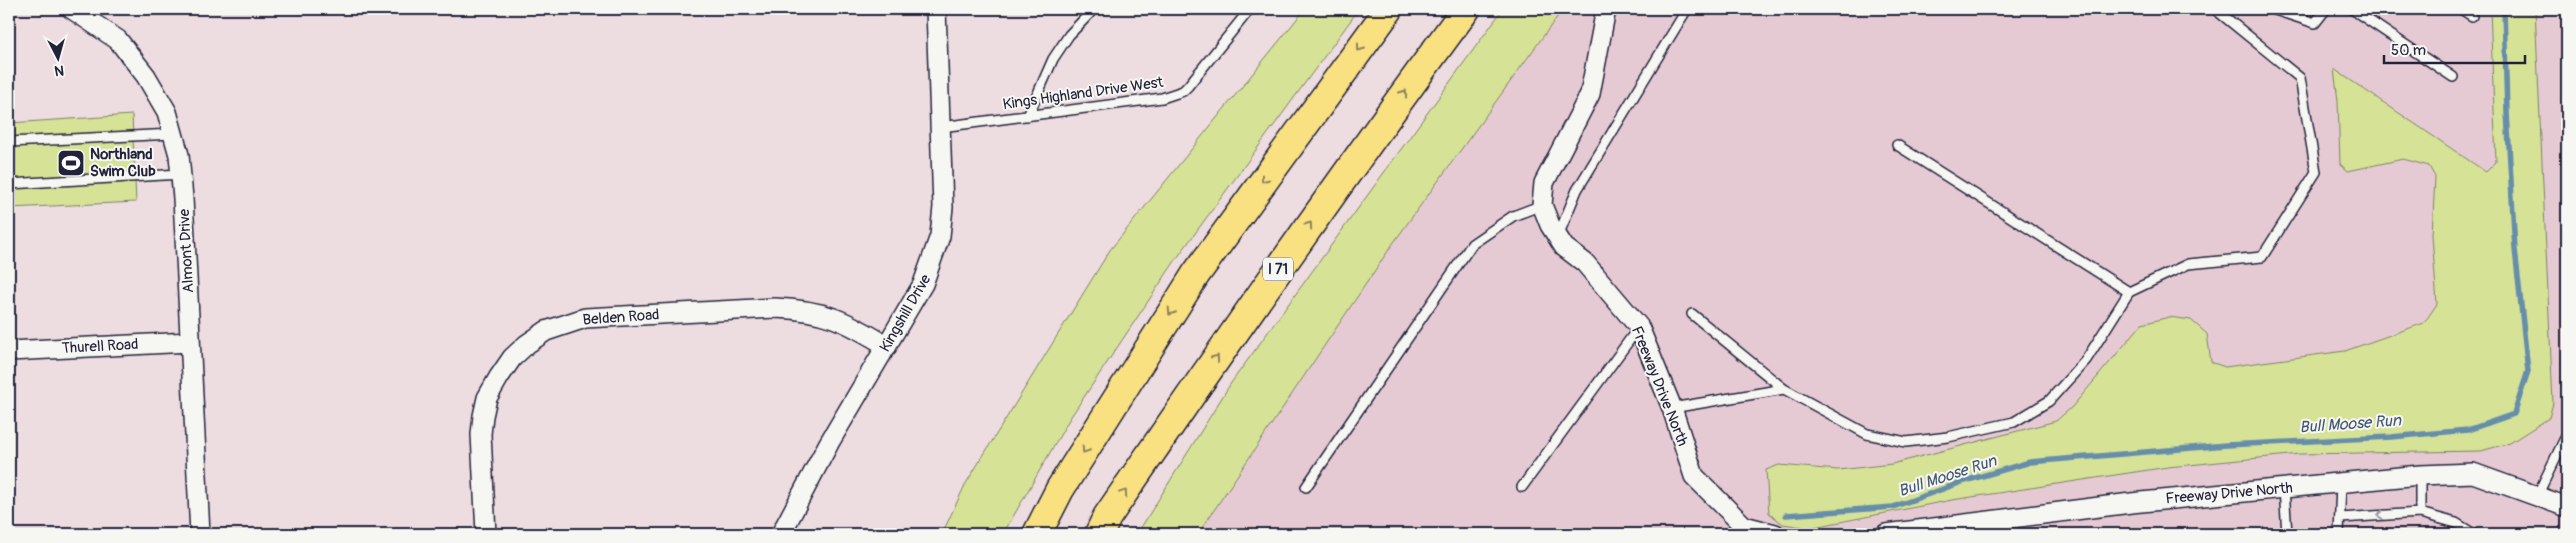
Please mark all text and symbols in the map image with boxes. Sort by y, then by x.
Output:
north arrow [32,32,82,82]
scale bar [2384,32,2525,64]
text: 50 m [2391,41,2426,60]
one-way arrow [1357,42,1366,52]
text: N [54,61,65,79]
street label: Kings Highland Drive West [1002,73,1165,114]
one-way arrow [1398,89,1407,99]
place label: Northland Swim Club [90,145,156,181]
sports icon: Northland Swim Club [56,148,86,178]
one-way arrow [1262,173,1270,182]
street label: Almont Drive [175,208,198,294]
one-way arrow [1303,222,1312,231]
road number: I 71 [1263,258,1293,280]
street label: Kingshill Drive [876,270,936,355]
street label: Belden Road [582,305,660,330]
one-way arrow [1168,307,1178,316]
street label: Freeway Drive North [1627,323,1692,449]
street label: Thurell Road [61,335,139,358]
one-way arrow [1210,355,1219,364]
water label: Bull Moose Run [2299,410,2402,438]
one-way arrow [1082,444,1091,454]
water label: Bull Moose Run [1896,450,2000,501]
street label: Freeway Drive North [2165,478,2293,509]
one-way arrow [1118,489,1127,498]
one-way arrow [2375,510,2383,521]

